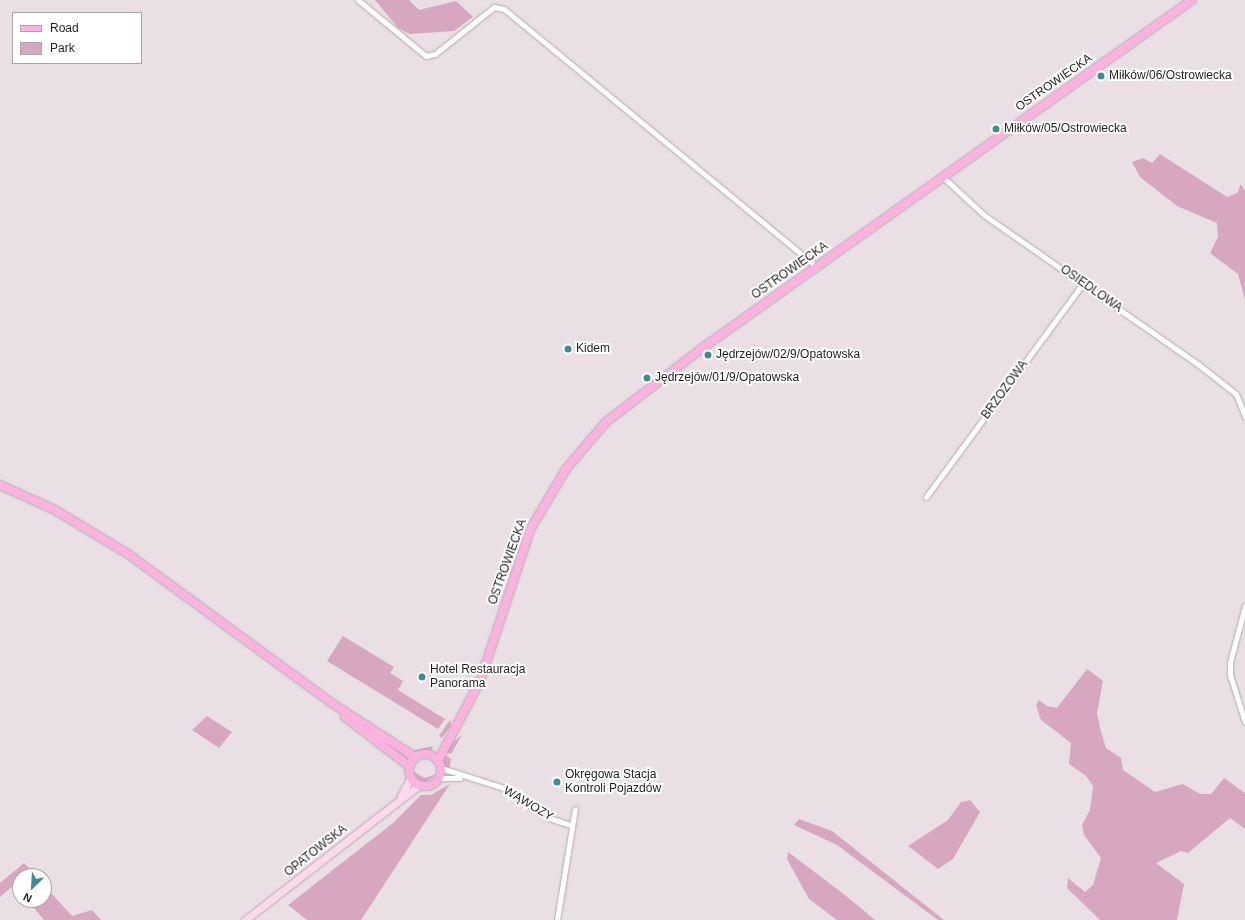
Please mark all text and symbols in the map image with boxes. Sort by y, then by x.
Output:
legend [12,12,142,64]
text: Road [50,21,79,35]
text: Park [50,41,75,55]
street label: OSTROWIECKA [1013,51,1095,115]
place label: Miłków/06/Ostrowiecka [1109,69,1232,83]
marker: Miłków/06/Ostrowiecka [1096,71,1106,81]
place label: Miłków/05/Ostrowiecka [1004,122,1127,136]
marker: Miłków/05/Ostrowiecka [991,124,1001,134]
street label: OSTROWIECKA [749,239,831,303]
street label: OSIEDLOWA [1057,262,1125,316]
place label: Kidem [576,342,610,356]
marker: Kidem [563,344,573,354]
place label: Jędrzejów/02/9/Opatowska [716,348,860,362]
marker: Jędrzejów/02/9/Opatowska [703,350,713,360]
street label: BRZOZOWA [979,358,1031,422]
place label: Jędrzejów/01/9/Opatowska [655,371,799,385]
marker: Jędrzejów/01/9/Opatowska [642,373,652,383]
street label: OSTROWIECKA [486,517,530,607]
place label: Hotel Restauracja Panorama [430,663,525,691]
marker: Hotel Restauracja Panorama [417,672,427,682]
place label: Okręgowa Stacja Kontroli Pojazdów [565,768,661,796]
marker: Okręgowa Stacja Kontroli Pojazdów [552,777,562,787]
street label: WĄWOZY [501,784,555,824]
street label: OPATOWSKA [282,822,350,880]
north arrow [12,868,52,908]
text: N [21,891,33,905]

